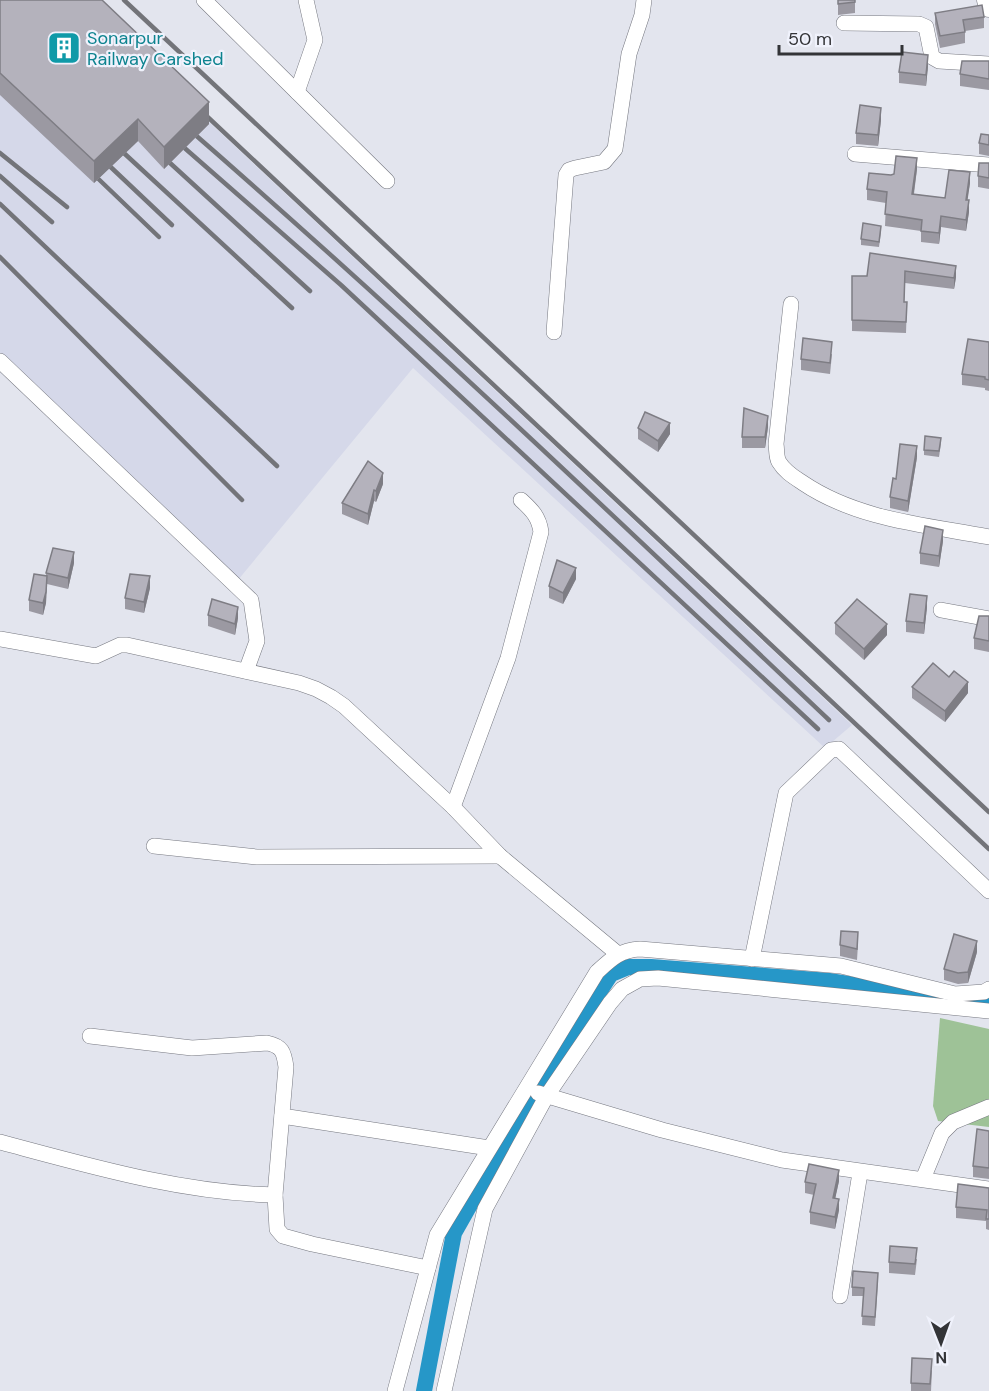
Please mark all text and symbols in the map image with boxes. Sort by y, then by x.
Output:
scale bar [779,18,902,56]
place label: Sonarpur Railway Carshed [87,26,224,71]
text: 50 m [788,27,832,51]
building icon: Sonarpur Railway Carshed [46,30,82,66]
north arrow [911,1313,971,1373]
text: N [935,1347,947,1368]

